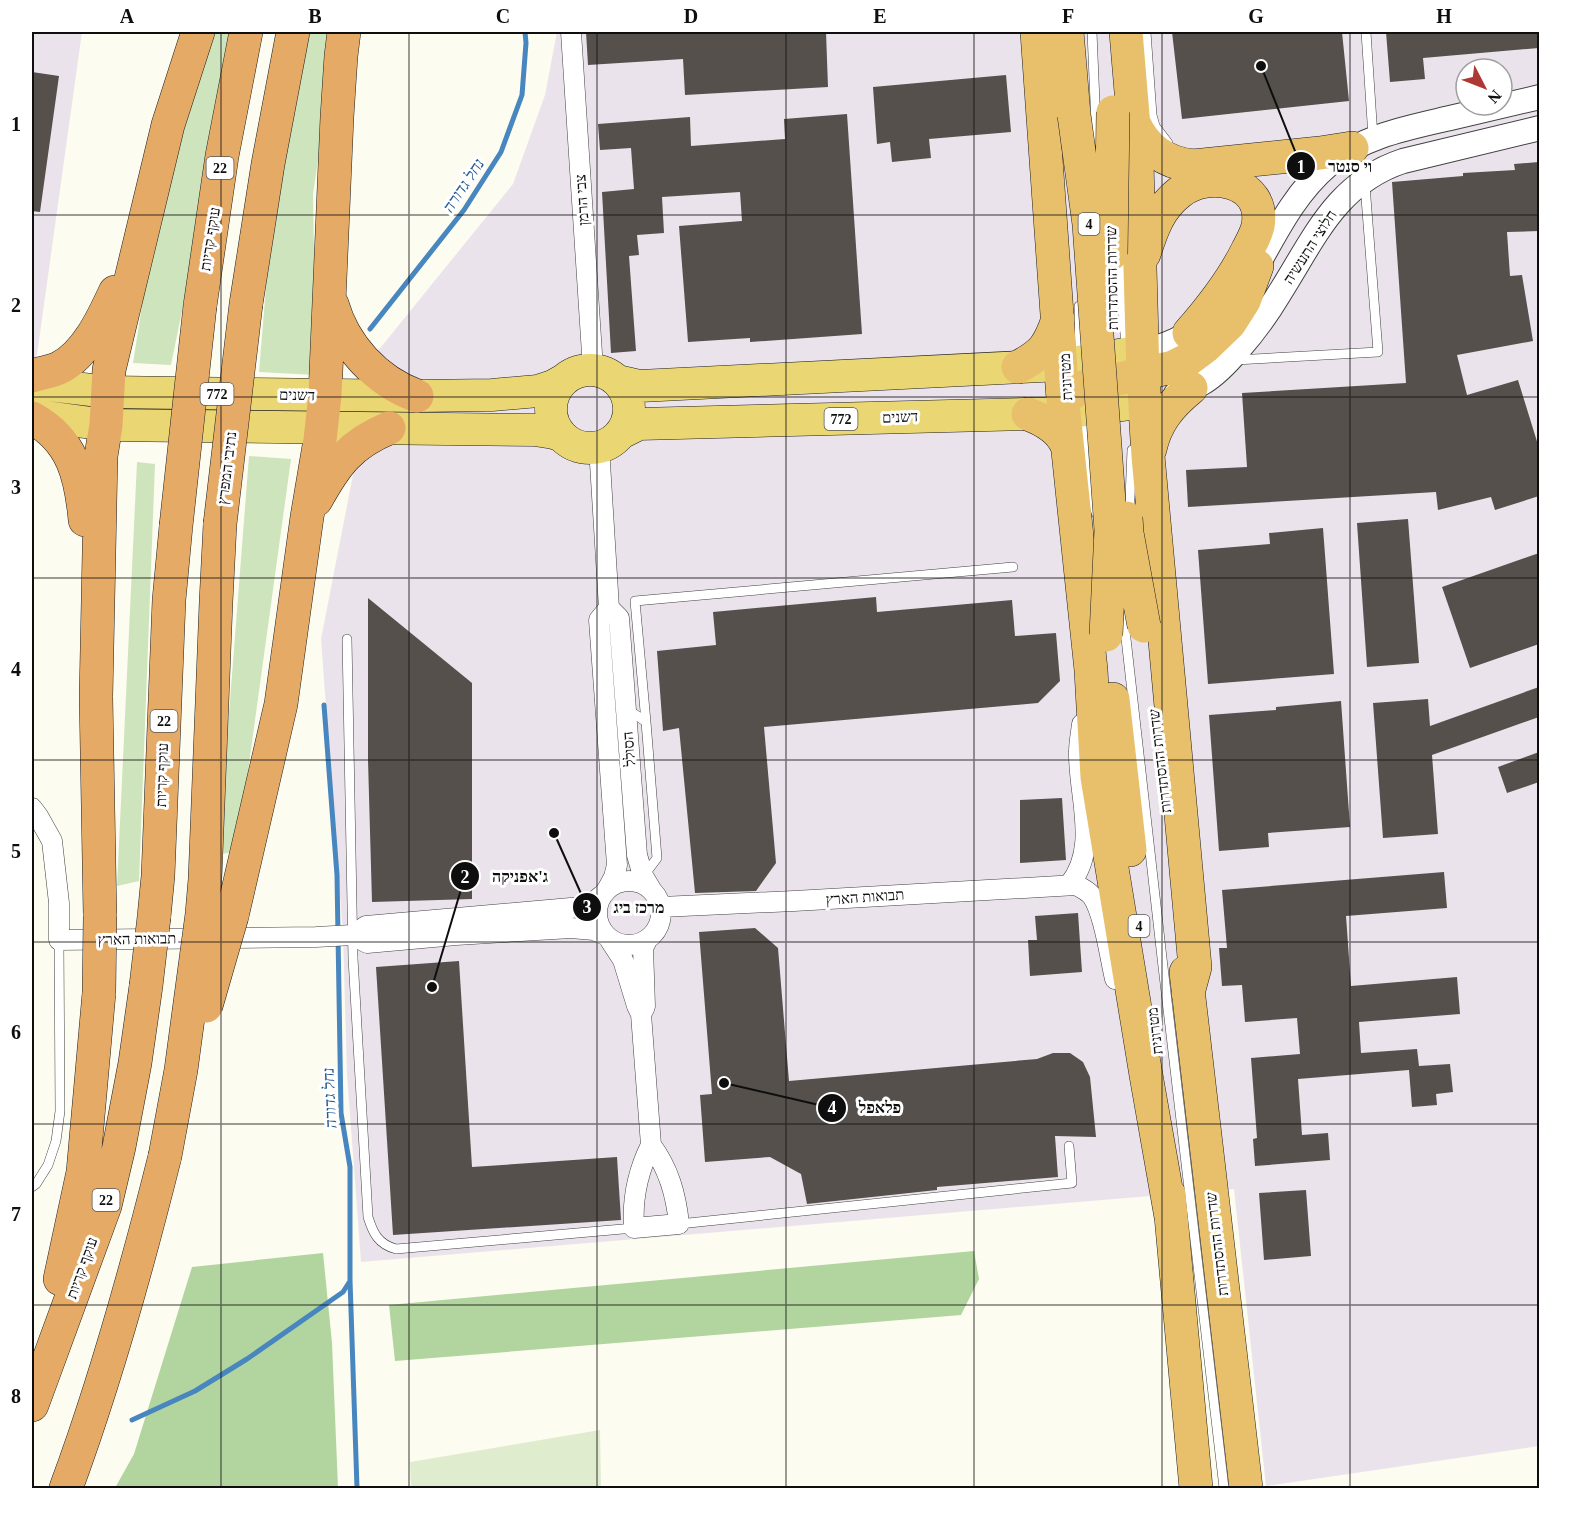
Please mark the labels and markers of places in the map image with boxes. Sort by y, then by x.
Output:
callout: וי סנטר [1286,149,1384,183]
callout: ג'אפניקה [450,859,560,893]
callout: מרכז ביג [572,890,676,924]
callout: פלאפל [817,1091,914,1125]

